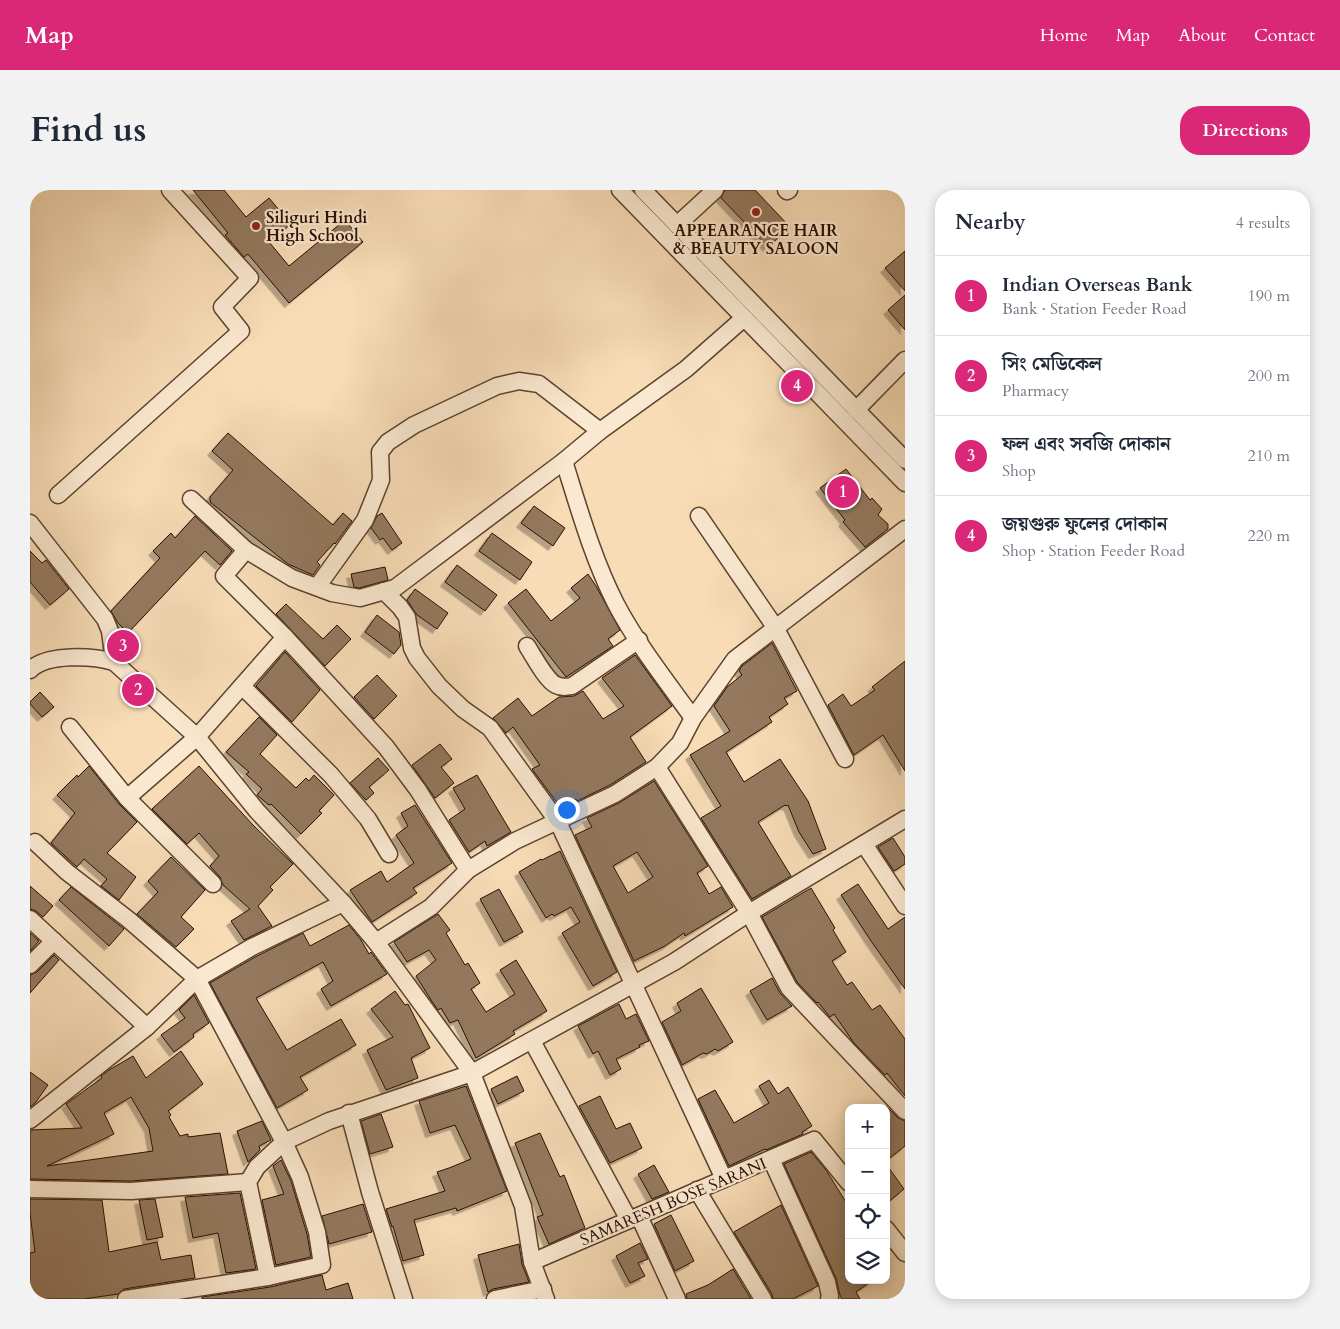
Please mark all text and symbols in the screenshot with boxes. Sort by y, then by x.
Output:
text: Map [25,19,74,52]
text: Home [1040,23,1088,48]
text: Map [1116,23,1150,48]
text: About [1178,23,1226,48]
text: Contact [1254,23,1315,48]
text: Find us [30,106,146,154]
button: Directions [1180,106,1310,155]
marker: APPEARANCE HAIR & BEAUTY SALOON [750,206,762,218]
place label: Siliguri Hindi High School [266,207,367,247]
text: Nearby [955,208,1026,237]
text: 4 results [1236,212,1290,234]
marker: Siliguri Hindi High School [250,220,262,232]
place label: APPEARANCE HAIR & BEAUTY SALOON [673,220,839,260]
text: Indian Overseas Bank [1002,272,1193,298]
text: 1 [967,285,975,307]
text: 190 m [1248,285,1290,307]
text: Bank · Station Feeder Road [1002,298,1186,320]
text: সিং মেডিকেল [1002,351,1102,377]
text: 2 [967,365,975,387]
text: 200 m [1248,365,1290,387]
pin: 4 [781,367,813,405]
text: Pharmacy [1002,380,1069,402]
text: ফল এবং সবজি দোকান [1002,431,1171,457]
text: 3 [967,445,975,467]
text: 210 m [1248,445,1290,467]
text: Shop [1002,460,1036,482]
pin: 1 [827,473,859,511]
text: জয়গুরু ফুলের দোকান [1002,511,1167,537]
text: 4 [967,525,975,547]
text: 220 m [1248,525,1290,547]
text: Shop · Station Feeder Road [1002,540,1185,562]
pin: 3 [107,627,139,665]
pin: 2 [122,671,154,709]
your location [554,797,580,823]
map controls [845,1104,890,1284]
button: + [845,1104,890,1149]
button: − [845,1149,890,1194]
street label: SAMARESH BOSE SARANI [577,1153,770,1251]
button: locate [845,1194,890,1239]
button: layers [845,1239,890,1284]

